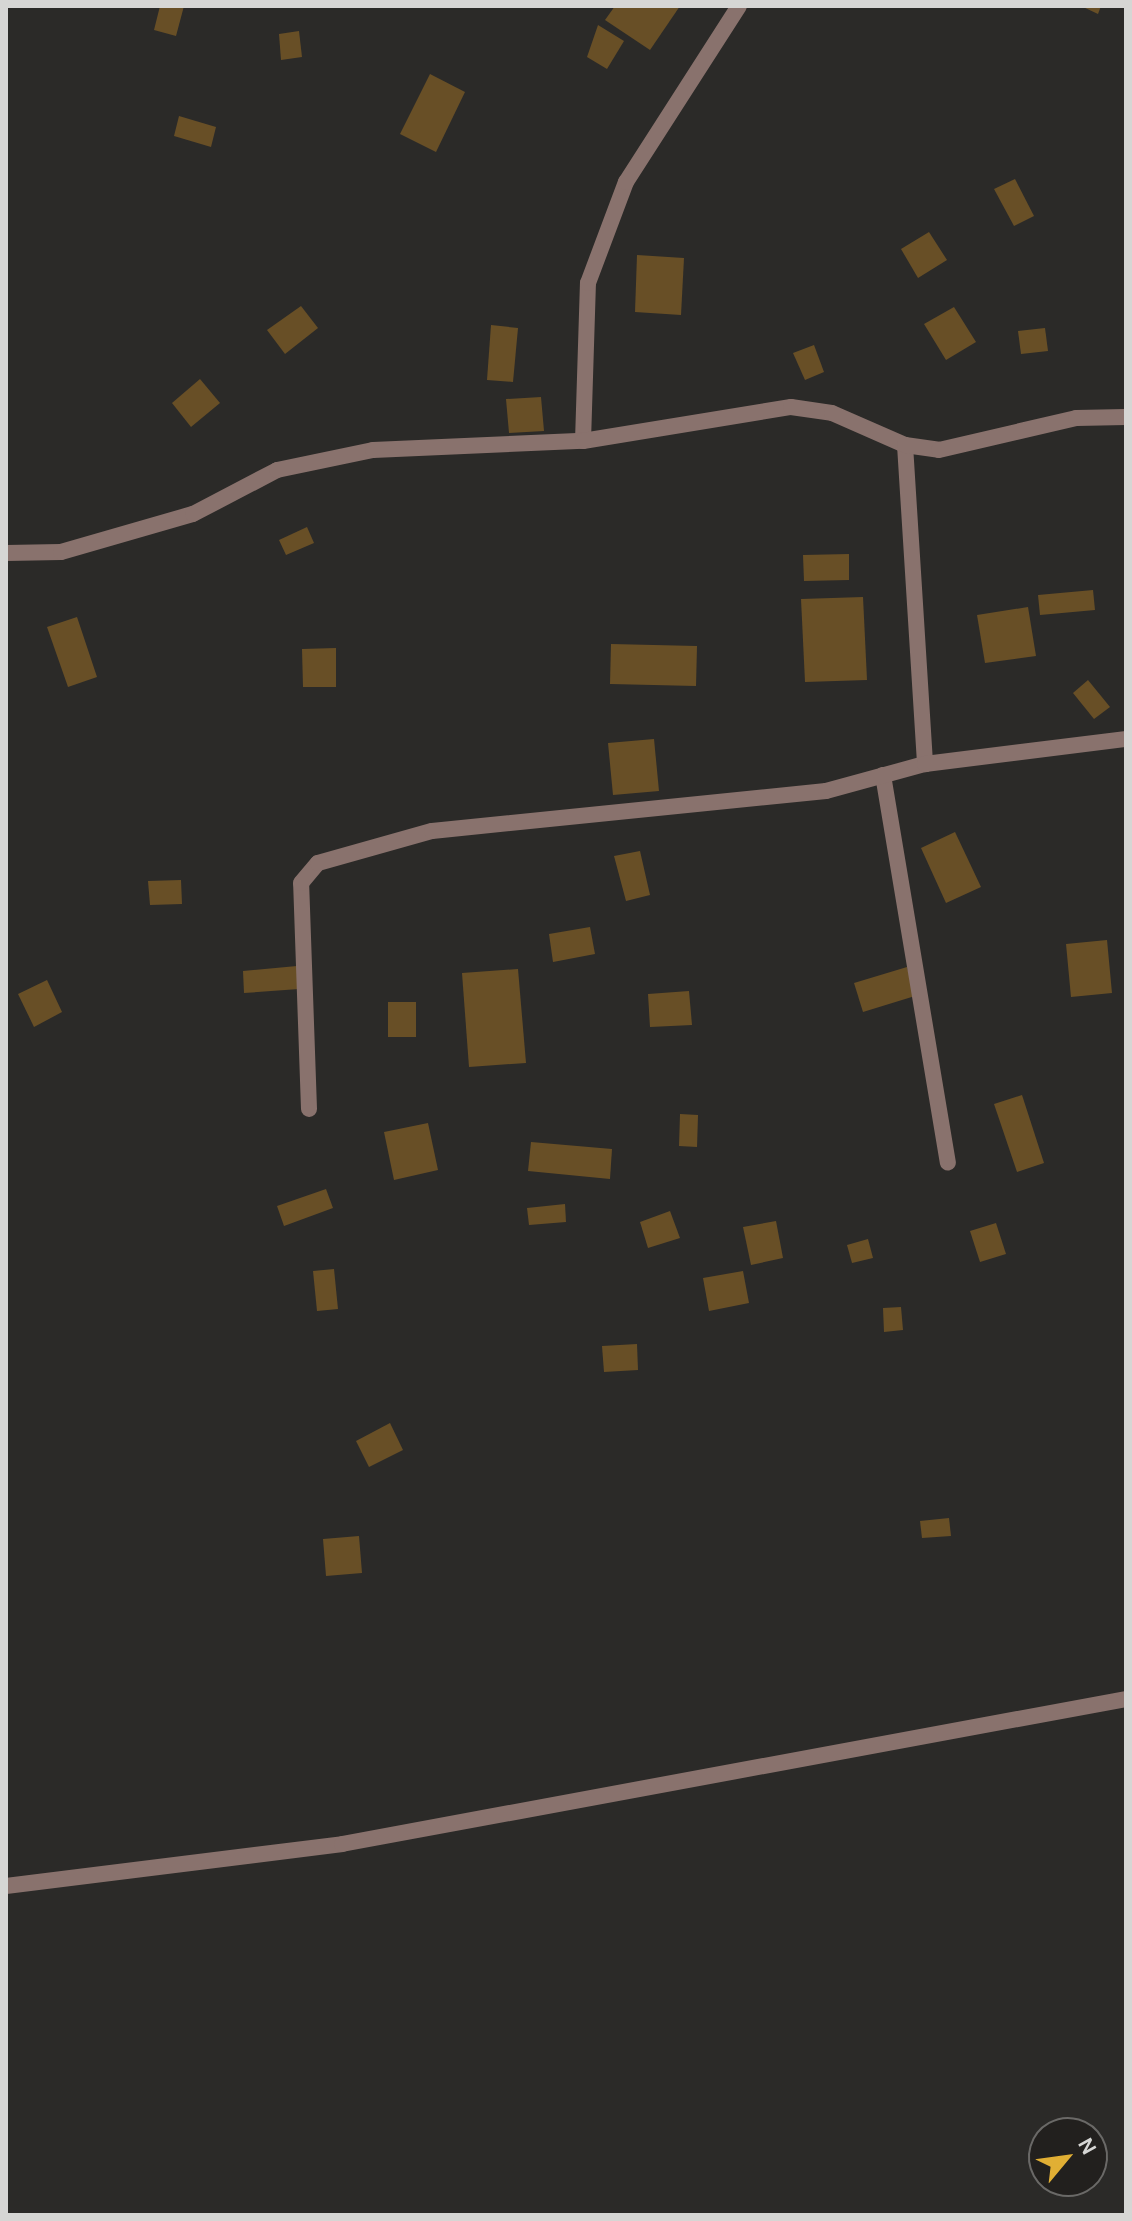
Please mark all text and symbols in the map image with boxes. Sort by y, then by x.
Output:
north arrow [1028,2117,1108,2197]
text: N [1072,2133,1102,2160]

